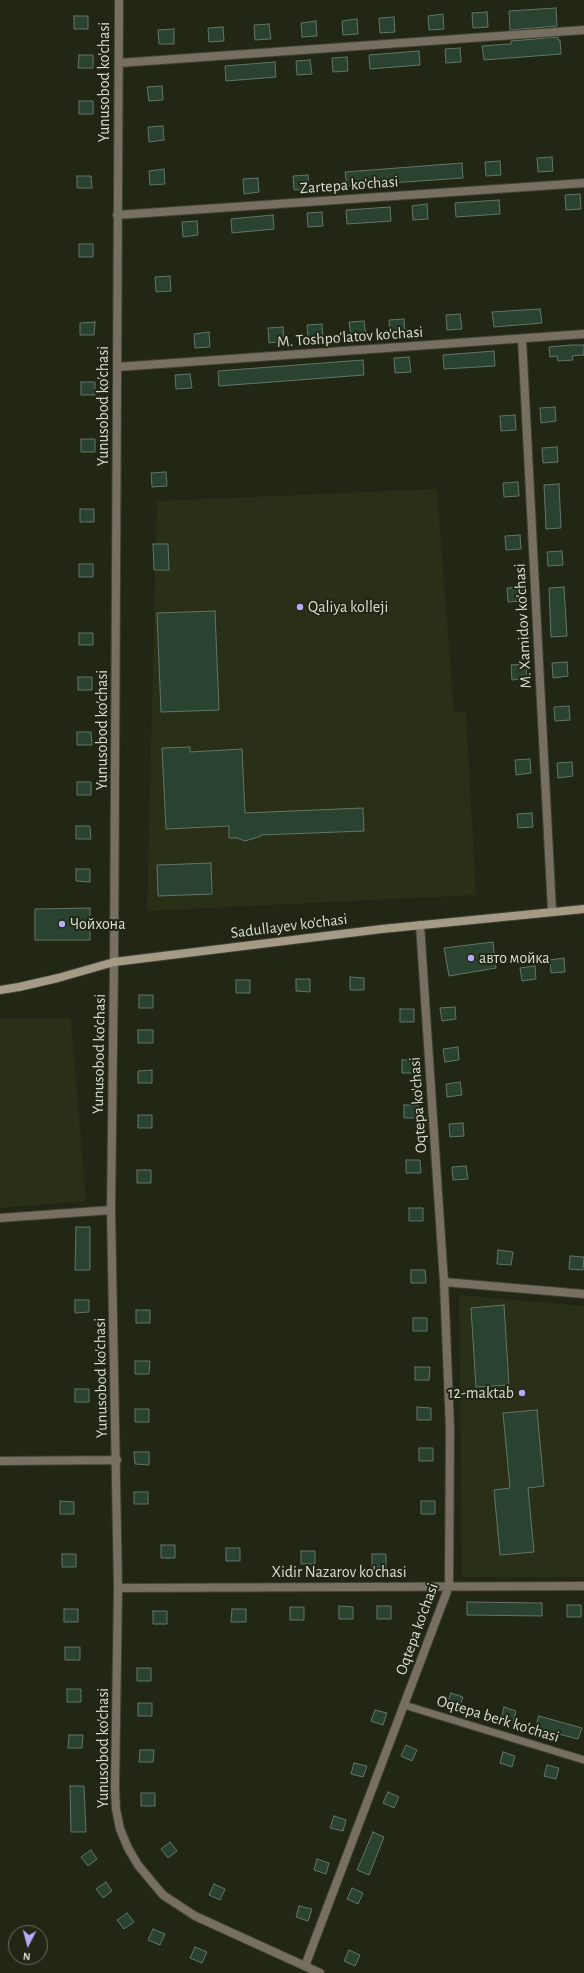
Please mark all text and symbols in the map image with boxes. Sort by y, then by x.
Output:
street label: Yunusobod ko'chasi [94,22,114,142]
street label: Zartepa ko'chasi [299,172,399,198]
street label: M. Toshpo'latov ko'chasi [276,322,424,352]
street label: Yunusobod ko'chasi [93,346,113,466]
street label: M. Xamidov ko'chasi [510,563,536,689]
place label: Qaliya kolleji [308,597,388,617]
marker: Qaliya kolleji [295,602,305,612]
street label: Yunusobod ko'chasi [92,670,112,790]
street label: Sadullayev ko'chasi [230,909,348,943]
place label: Чойхона [70,914,125,934]
marker: Чойхона [57,919,67,929]
place label: авто мойка [479,948,550,968]
marker: авто мойка [466,953,476,963]
street label: Yunusobod ko'chasi [88,994,110,1114]
street label: Oqtepa ko'chasi [405,1056,431,1154]
street label: Yunusobod ko'chasi [90,1318,112,1438]
place label: 12-maktab [448,1383,514,1403]
marker: 12-maktab [517,1388,527,1398]
street label: Xidir Nazarov ko'chasi [271,1562,407,1582]
street label: Oqtepa ko'chasi [391,1580,443,1678]
street label: Yunusobod ko'chasi [93,1688,113,1808]
street label: Oqtepa berk ko'chasi [434,1691,562,1747]
north arrow [8,1925,48,1965]
text: N [22,1951,31,1962]

